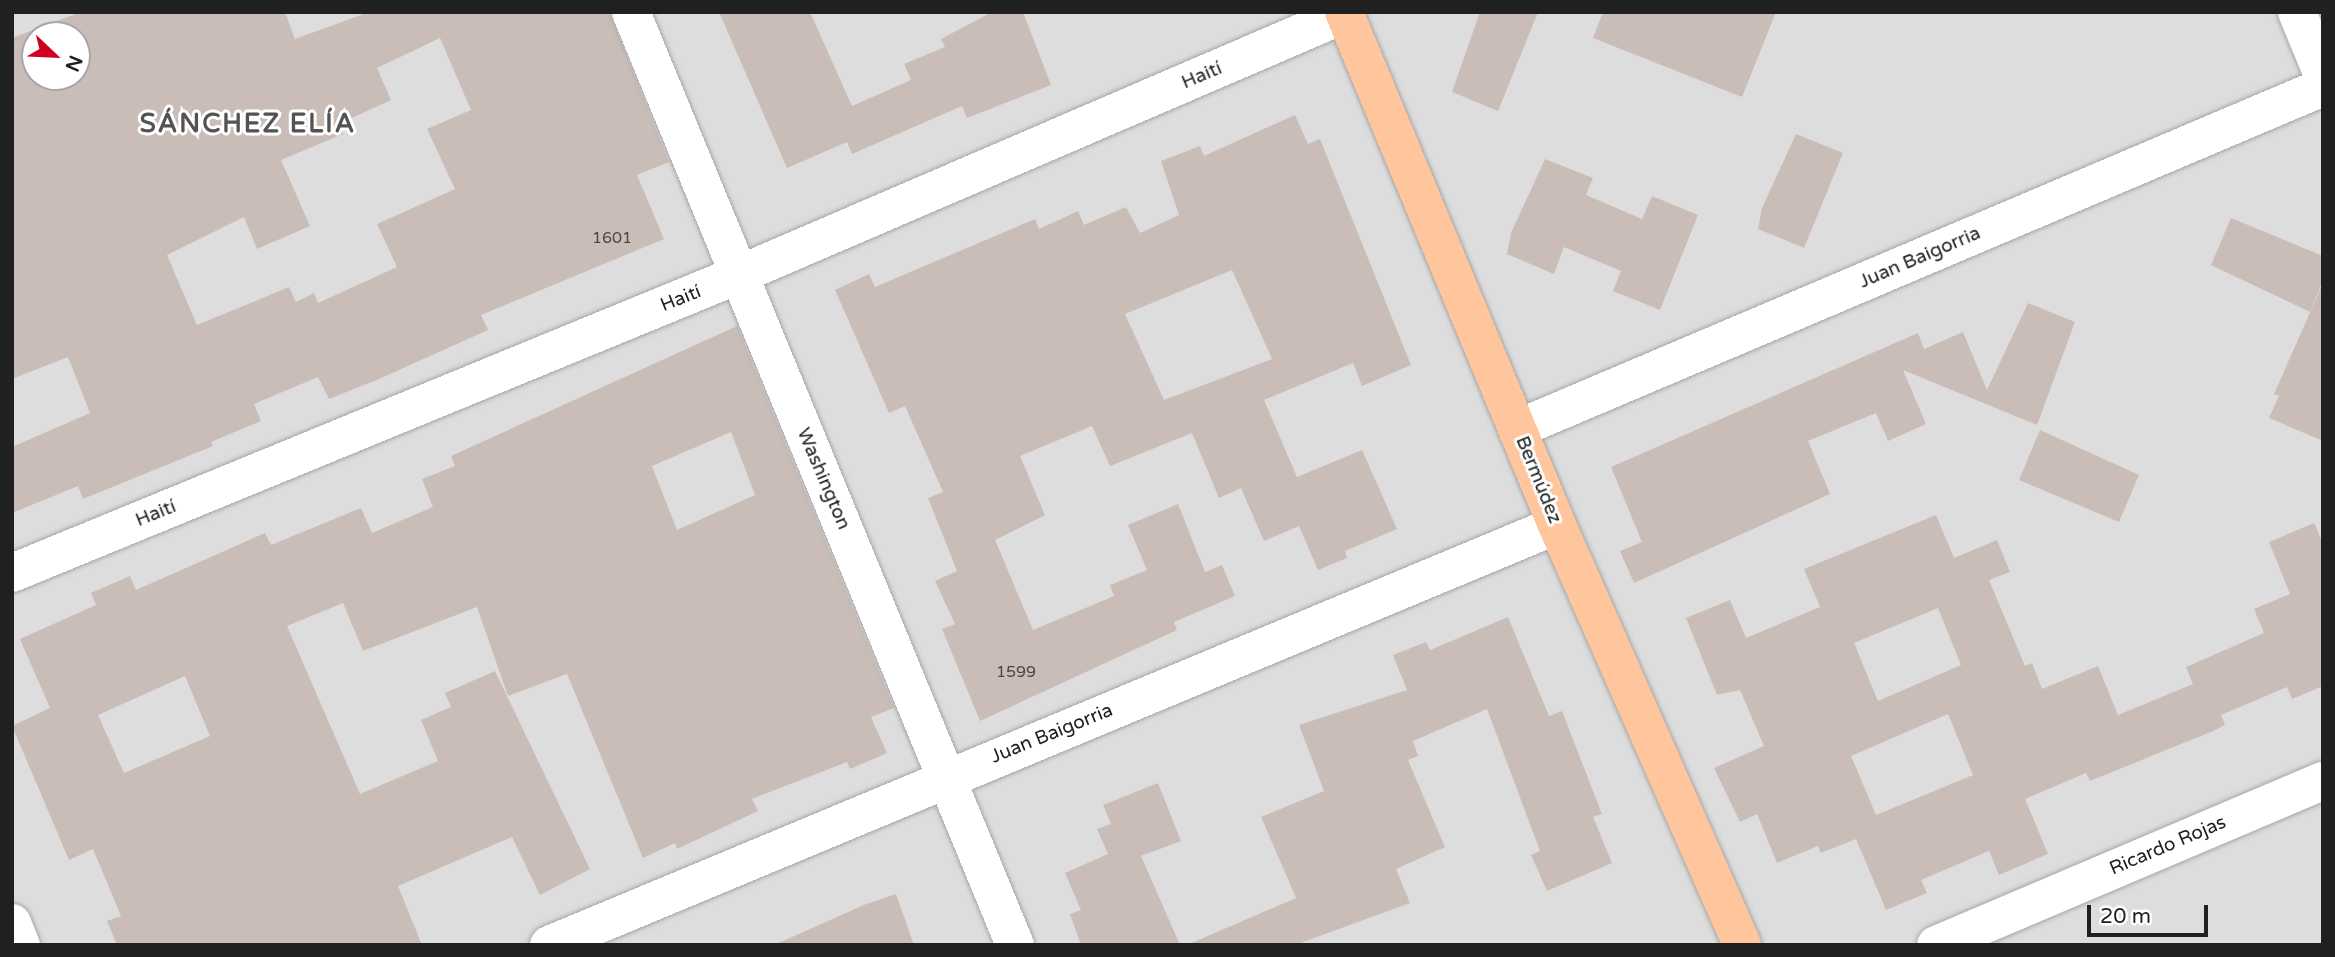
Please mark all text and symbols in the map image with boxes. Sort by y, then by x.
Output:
north arrow [21,21,91,91]
text: N [60,52,87,75]
street label: Haití [1178,57,1226,95]
district label: SÁNCHEZ ELÍA [141,108,355,140]
street label: Juan Baigorria [1856,222,1984,294]
house number: 1601 [592,228,632,248]
street label: Haití [657,281,705,317]
street label: Washington [791,425,855,533]
street label: Bermúdez [1510,433,1566,527]
street label: Haití [132,496,180,532]
house number: 1599 [996,662,1036,682]
street label: Juan Baigorria [988,699,1116,769]
street label: Ricardo Rojas [2106,811,2230,881]
scale bar [2090,890,2211,934]
text: 20 m [2100,904,2151,929]

